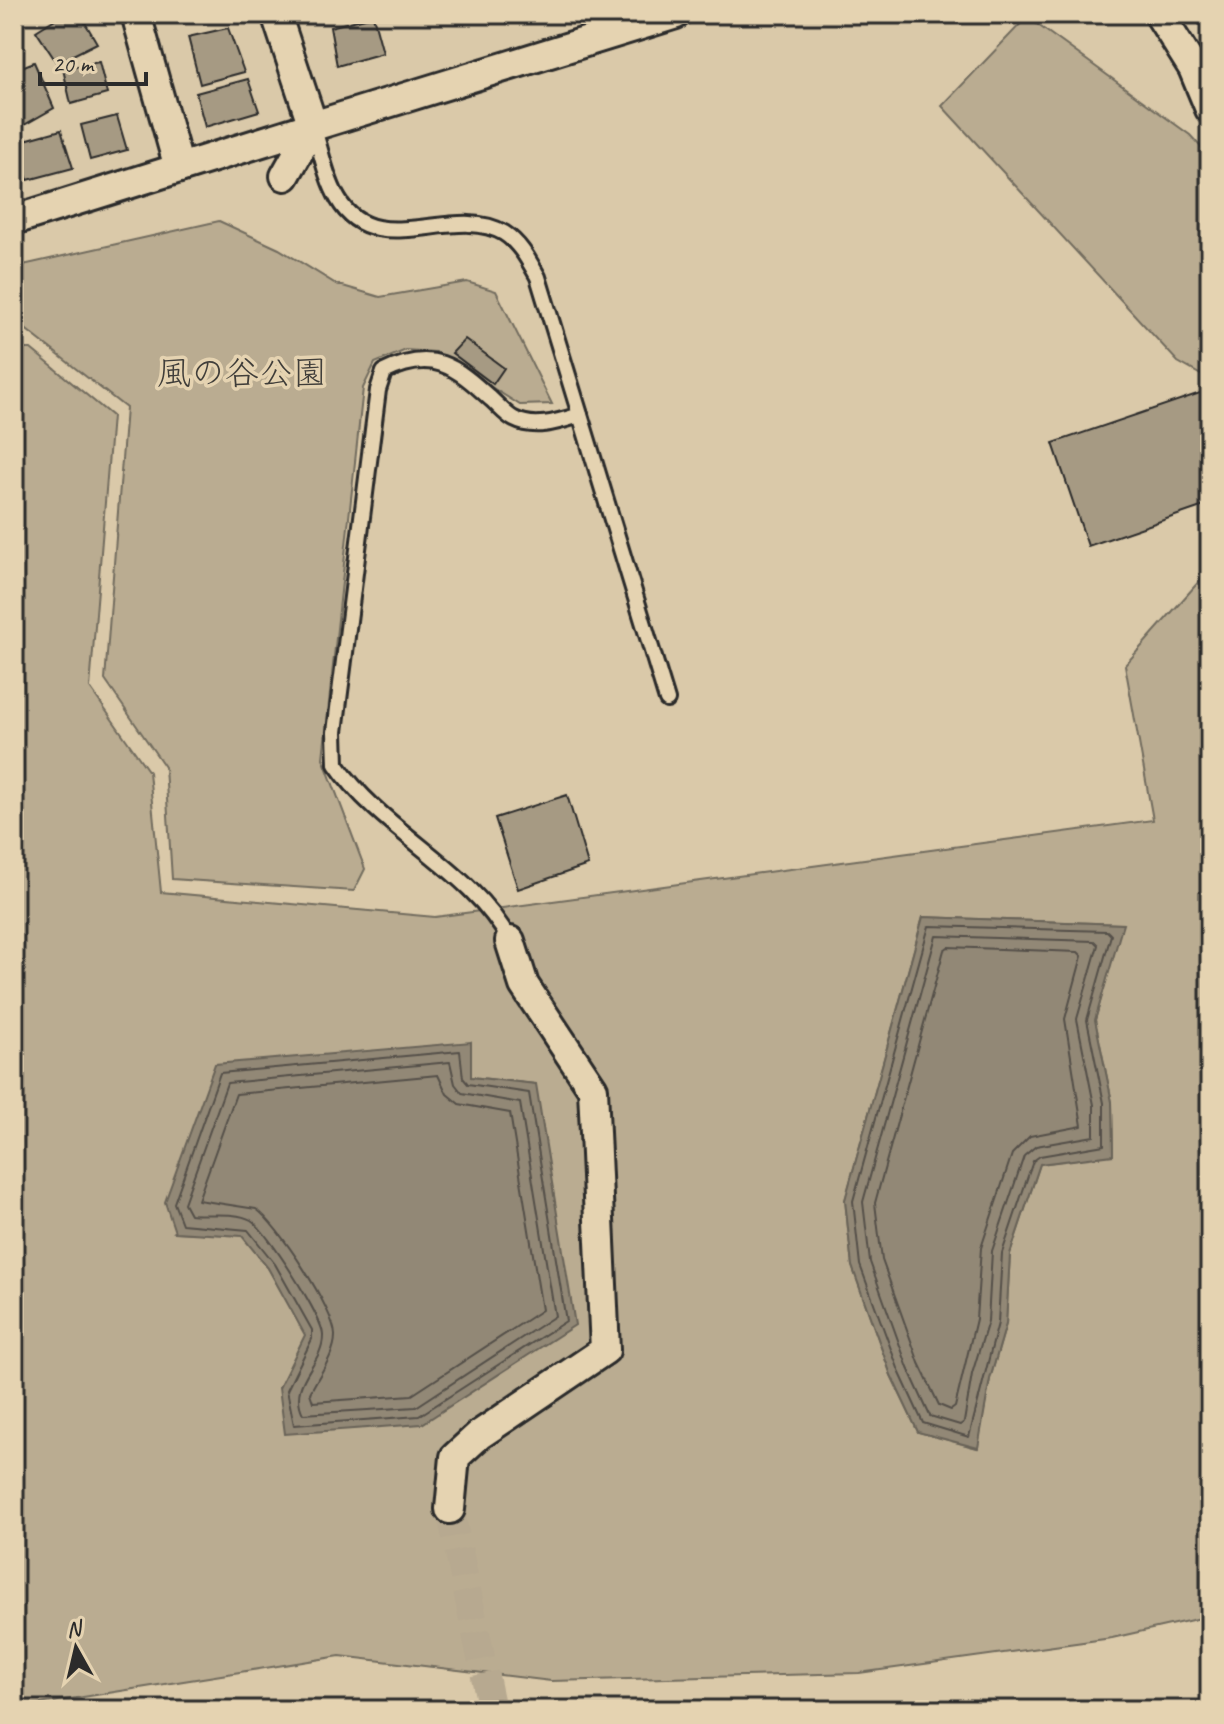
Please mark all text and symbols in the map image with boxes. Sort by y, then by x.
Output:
scale bar [40,36,146,86]
text: 20 m [52,49,95,79]
park label: 風の谷公園 [157,351,327,394]
north arrow [36,1608,116,1688]
text: N [65,1614,85,1644]

